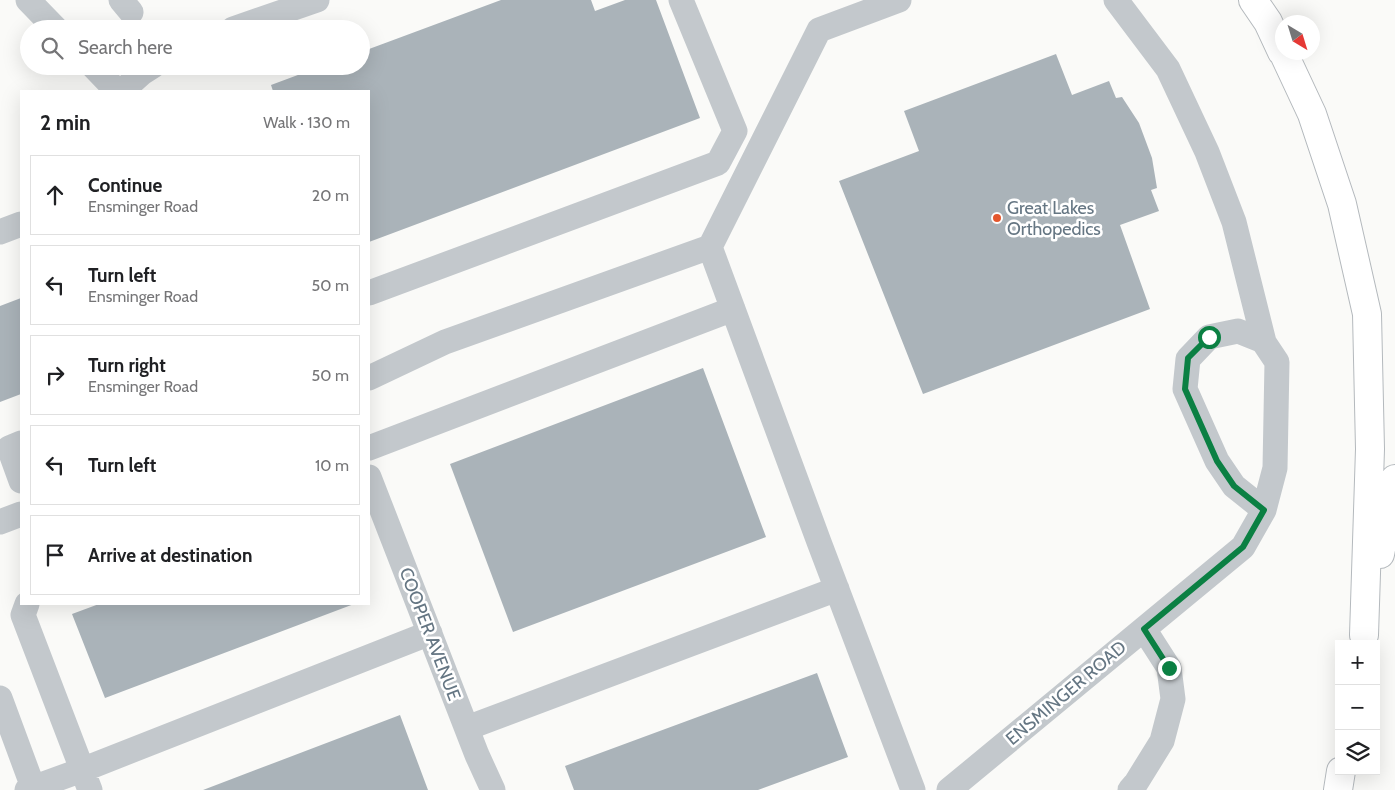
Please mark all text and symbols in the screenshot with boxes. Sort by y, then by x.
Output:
north arrow [1275,15,1320,60]
search box [20,20,370,75]
icon: search [38,34,66,62]
text: Search here [78,36,172,59]
text: 2 min [40,110,91,135]
text: Walk · 130 m [263,113,350,132]
text: Continue [88,174,162,197]
icon: ahead [41,181,69,209]
text: 20 m [312,186,349,205]
text: Ensminger Road [88,197,198,216]
place label: Great Lakes Orthopedics [1007,197,1101,240]
marker: Great Lakes Orthopedics [991,212,1003,224]
text: Turn left [88,264,156,287]
icon: left [41,271,69,299]
text: 50 m [312,276,349,295]
text: Ensminger Road [88,287,198,306]
route start [1198,326,1221,349]
text: Turn right [88,354,166,377]
icon: right [41,361,69,389]
text: 50 m [312,366,349,385]
text: Ensminger Road [88,377,198,396]
icon: left [41,451,69,479]
text: Turn left [88,454,156,477]
text: 10 m [315,456,349,475]
icon: arrive [41,541,69,569]
text: Arrive at destination [88,544,252,567]
street label: COOPER AVENUE [395,564,465,704]
street label: ENSMINGER ROAD [1001,636,1131,750]
map controls [1335,640,1380,775]
button: + [1335,640,1380,685]
route end [1158,657,1181,680]
button: − [1335,685,1380,730]
button: layers [1335,730,1380,775]

